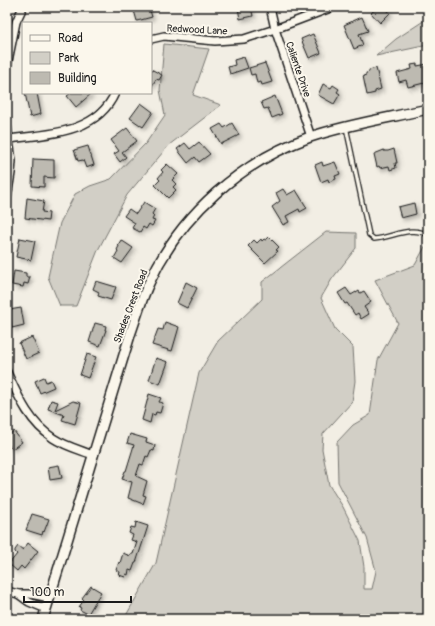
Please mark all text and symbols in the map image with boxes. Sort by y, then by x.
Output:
legend [22,22,152,94]
street label: Redwood Lane [166,22,228,38]
text: Road [58,31,83,46]
street label: Caliente Drive [283,40,313,99]
text: Park [58,51,79,66]
text: Building [58,71,97,86]
street label: Shades Crest Road [111,268,150,345]
scale bar [24,578,131,604]
text: 100 m [30,585,65,600]

